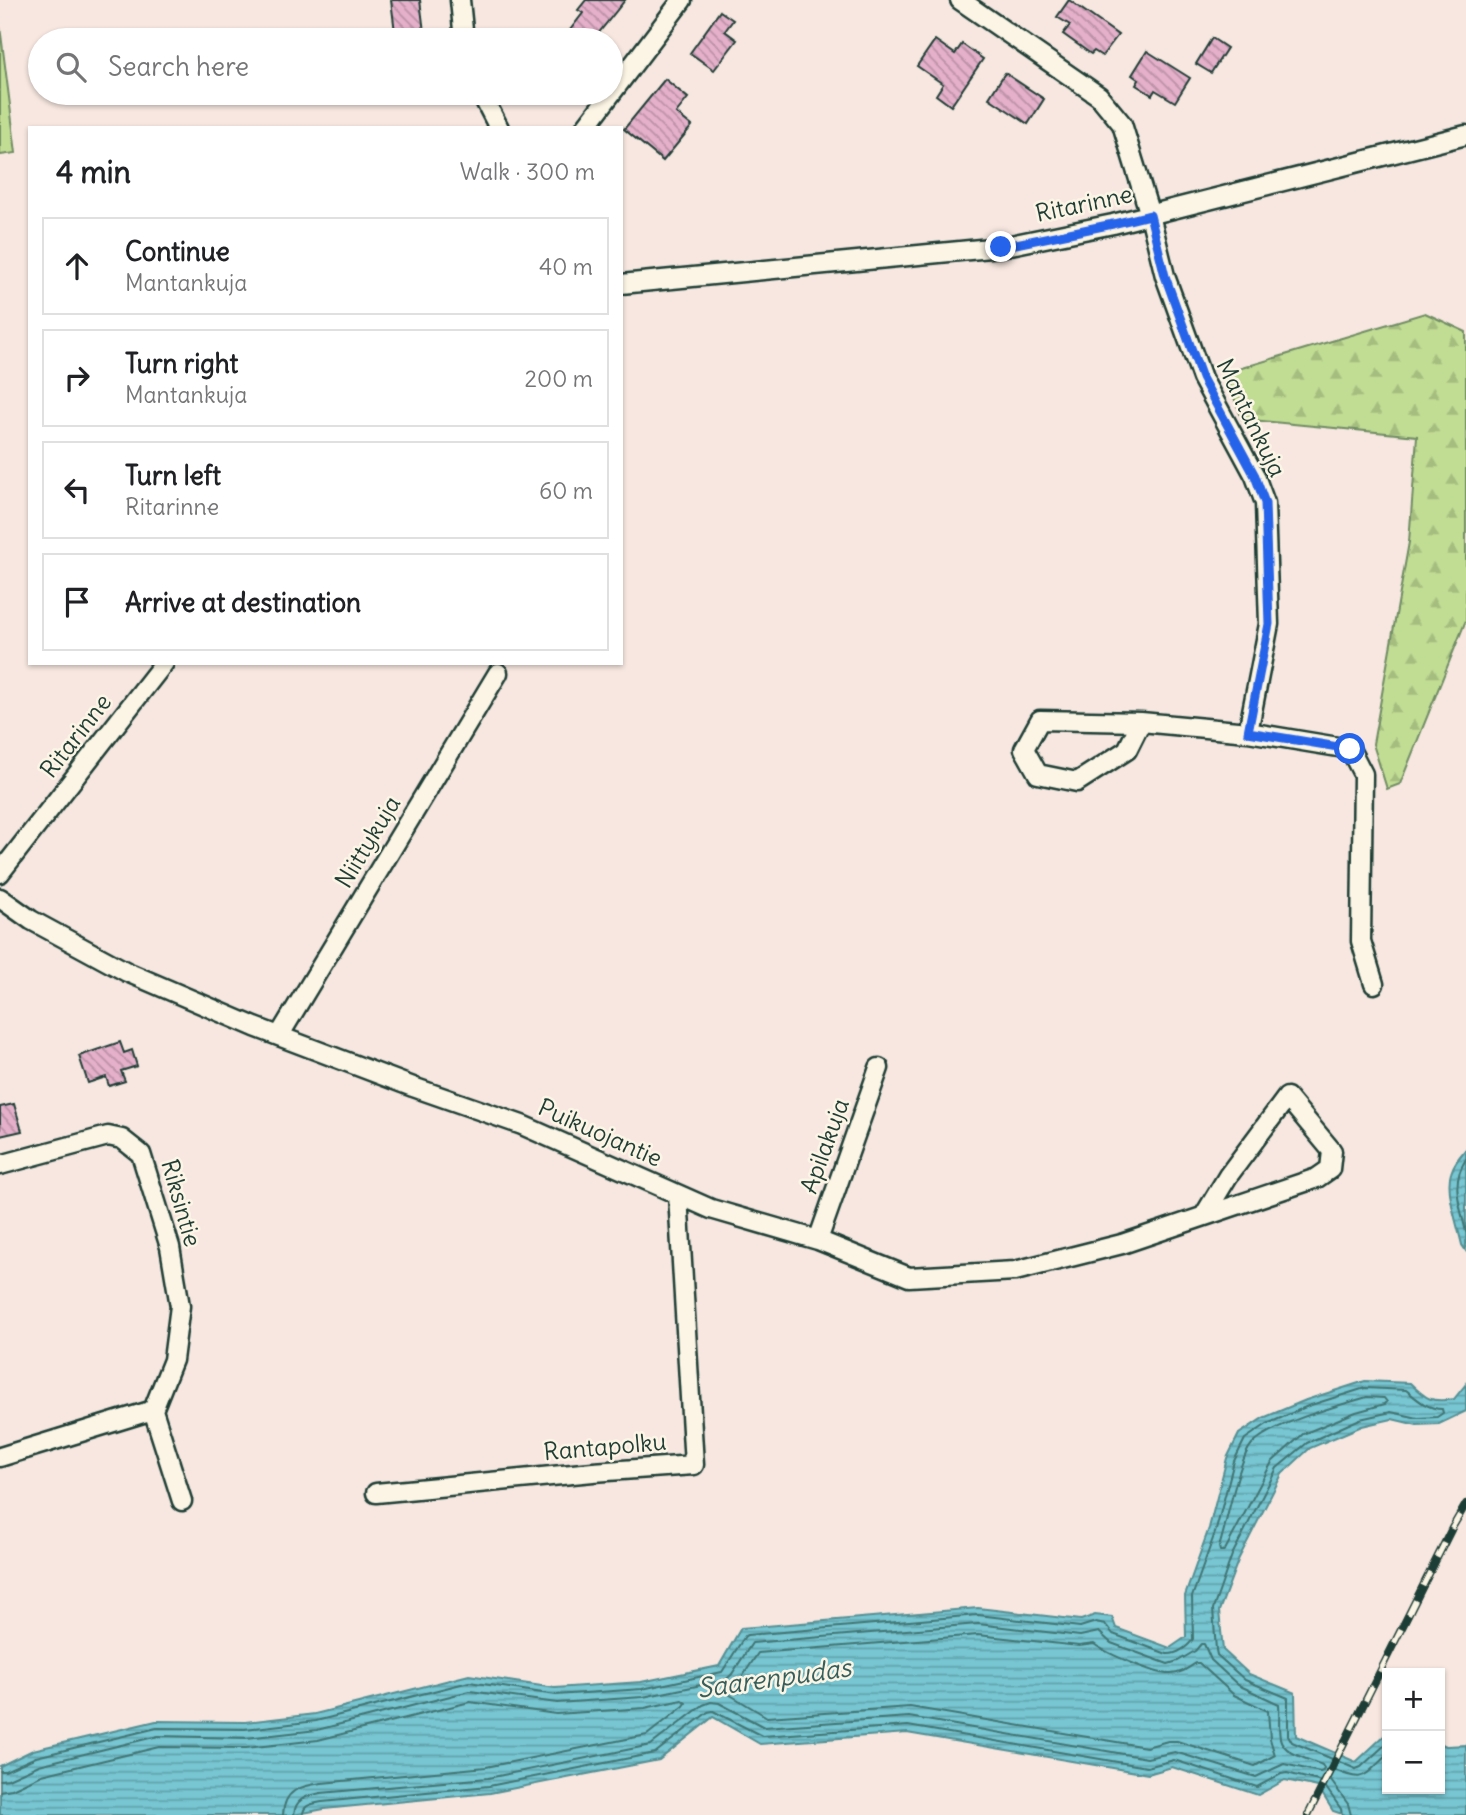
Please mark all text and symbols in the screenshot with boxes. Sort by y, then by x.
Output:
search box [28,28,623,105]
icon: search [52,48,90,86]
text: Search here [108,50,249,83]
text: 4 min [56,153,131,191]
text: Walk · 300 m [460,157,595,186]
street label: Ritarinne [1033,178,1135,228]
route end [985,231,1016,262]
text: Continue [125,235,230,268]
icon: ahead [58,247,96,285]
text: 40 m [539,252,593,281]
text: Mantankuja [125,268,247,297]
text: Turn right [125,347,238,380]
street label: Mantankuja [1210,354,1293,482]
icon: right [58,359,96,397]
text: 200 m [524,364,593,393]
text: Mantankuja [125,380,247,409]
text: Turn left [125,459,221,492]
icon: left [58,471,96,509]
text: 60 m [539,476,593,505]
text: Ritarinne [125,492,219,521]
icon: arrive [58,583,96,621]
text: Arrive at destination [125,586,361,619]
street label: Ritarinne [33,687,117,783]
route start [1334,733,1365,764]
street label: Niittykuja [328,790,406,893]
street label: Puikuojantie [534,1091,667,1173]
street label: Apilakuja [793,1094,855,1197]
street label: Riksintie [155,1156,209,1250]
street label: Rantapolku [542,1426,668,1466]
water label: Saarenpudas [695,1650,855,1705]
map controls [1382,1668,1445,1794]
button: + [1382,1668,1445,1731]
button: − [1382,1731,1445,1794]

